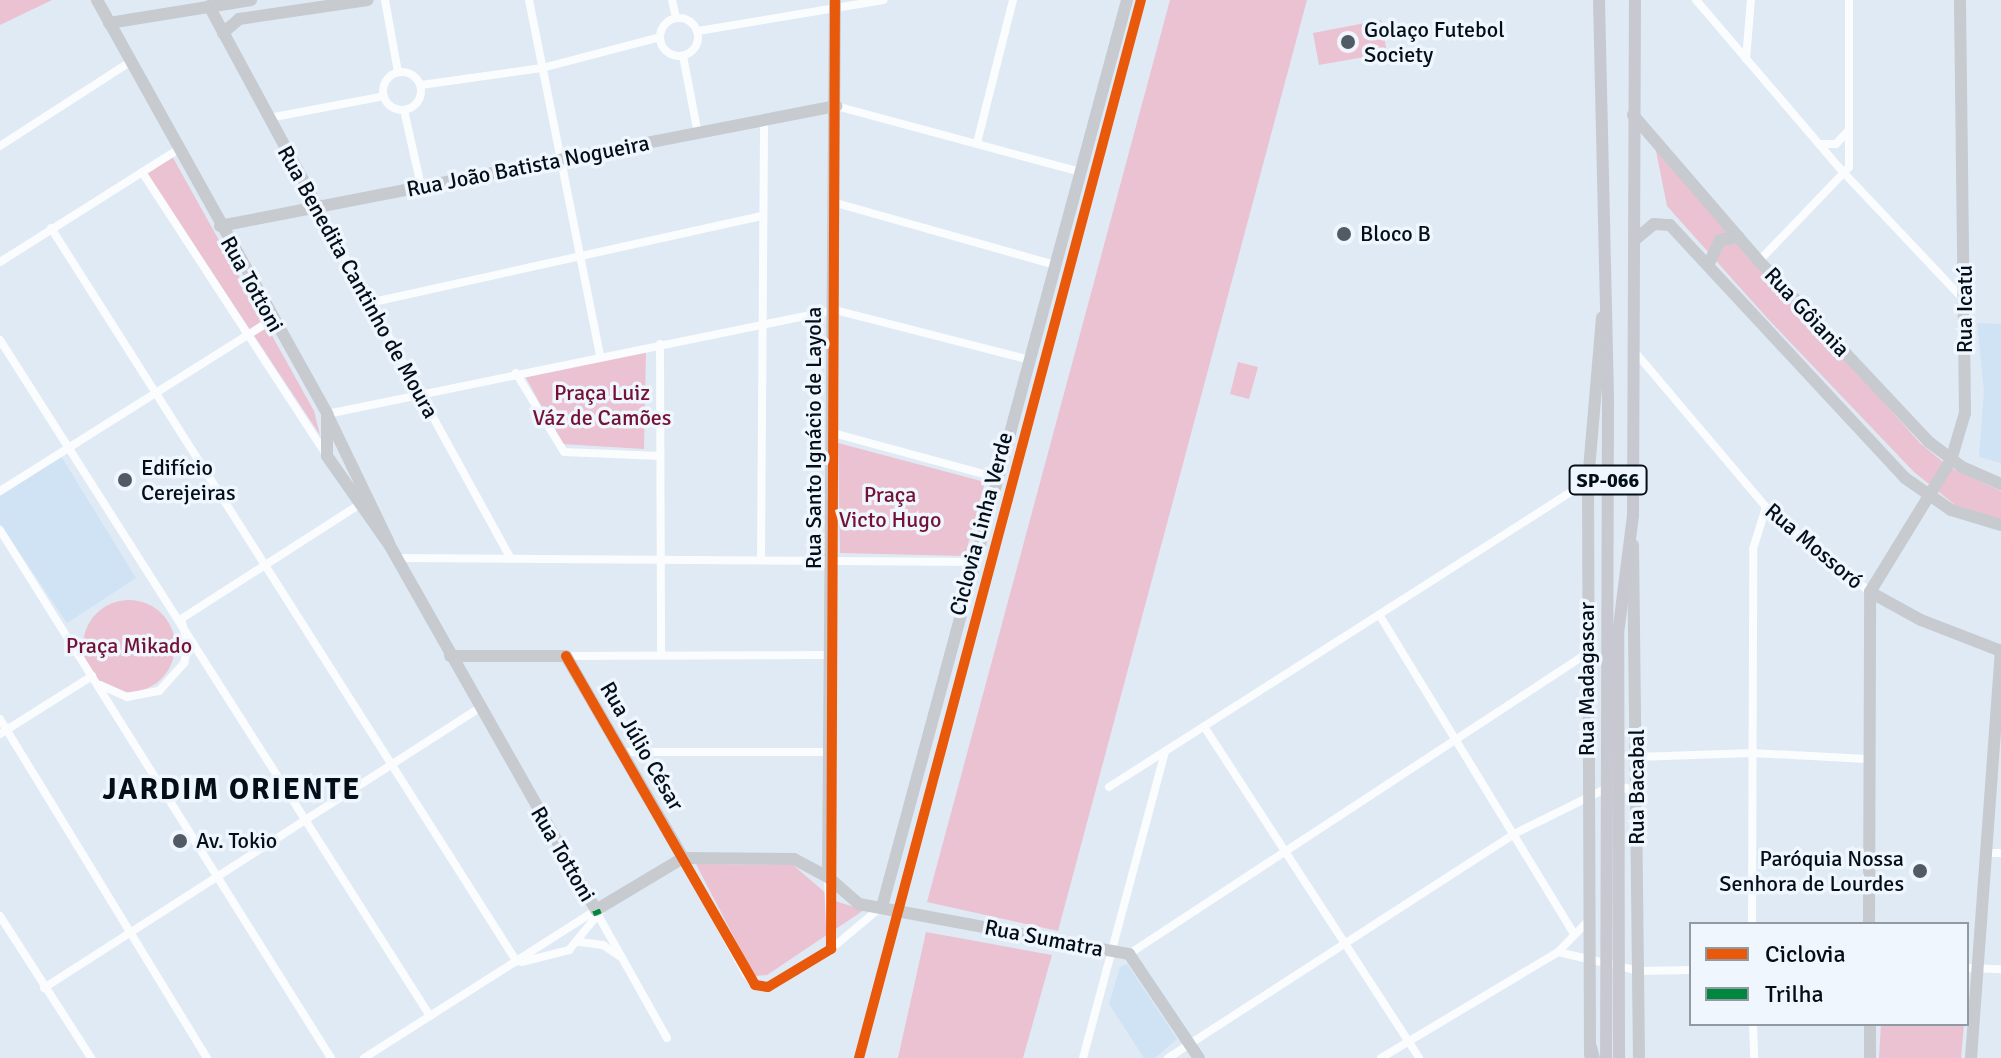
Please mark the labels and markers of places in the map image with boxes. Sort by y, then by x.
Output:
place label: Golaço Futebol Society [1364,16,1505,68]
marker: Golaço Futebol Society [1339,33,1357,51]
place label: Bloco B [1360,221,1431,247]
marker: Bloco B [1335,225,1353,243]
place label: Edifício Cerejeiras [141,454,236,506]
marker: Edifício Cerejeiras [116,471,134,489]
place label: Av. Tokio [196,828,277,854]
marker: Av. Tokio [171,832,189,850]
place label: Paróquia Nossa Senhora de Lourdes [1719,845,1904,896]
marker: Paróquia Nossa Senhora de Lourdes [1911,862,1929,880]

